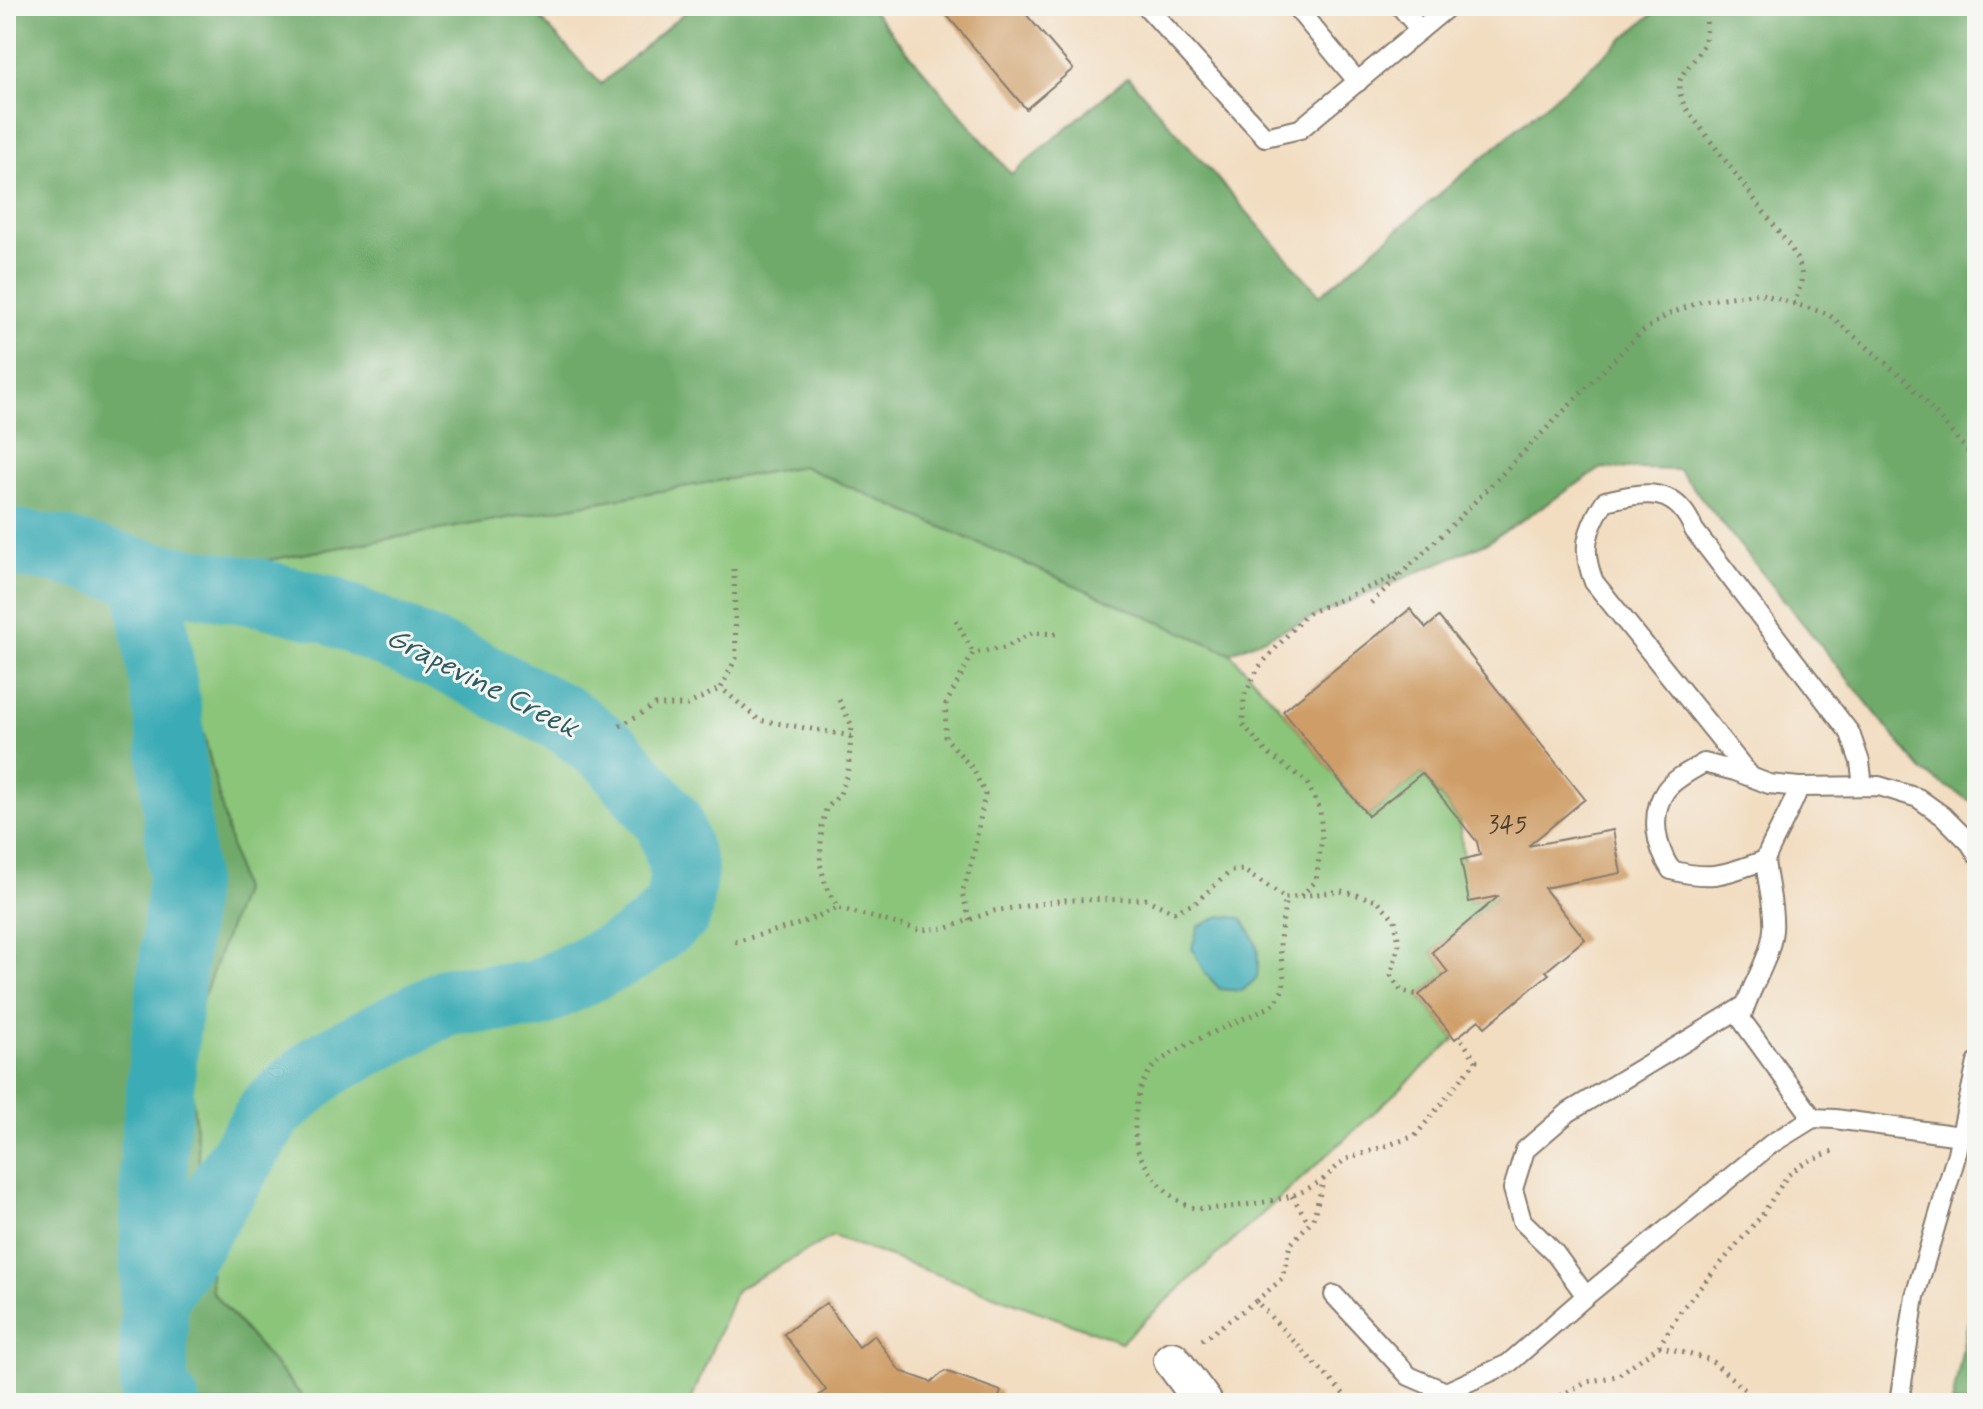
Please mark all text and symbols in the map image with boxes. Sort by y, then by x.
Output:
water label: Grapevine Creek [380,618,585,749]
house number: 345 [1489,810,1527,841]

